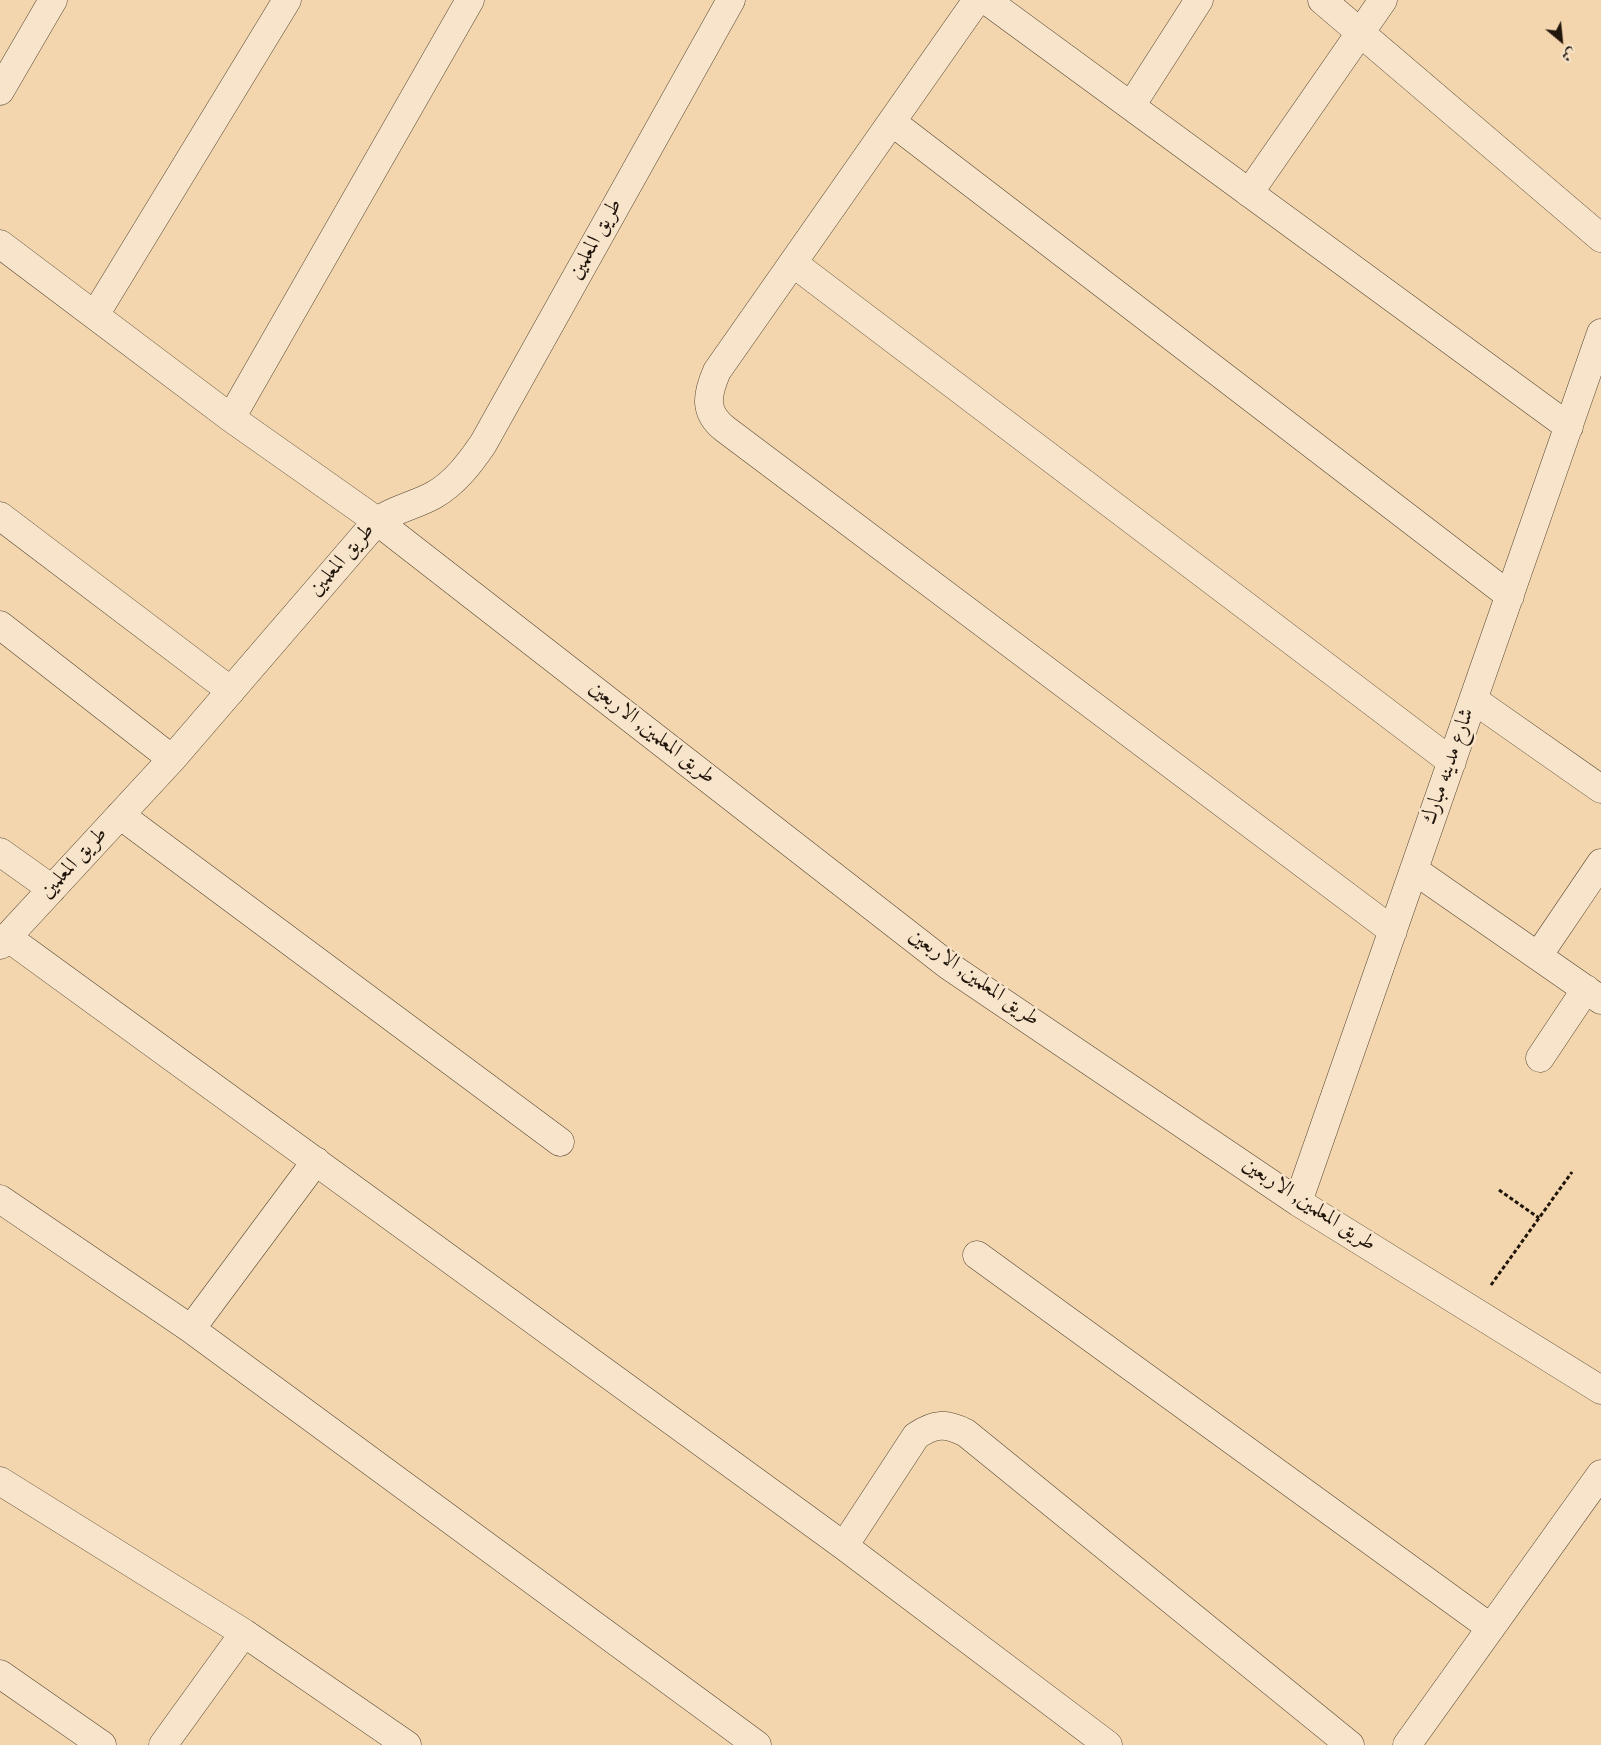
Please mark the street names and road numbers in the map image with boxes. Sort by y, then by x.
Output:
street label: طريق المعلمين [565,195,629,285]
street label: طريق المعلمين [304,519,382,603]
street label: طريق المعلمين, الاربعين [583,677,719,791]
street label: شارع مدينه مبارك [1418,705,1482,829]
street label: طريق المعلمين [36,823,114,905]
street label: طريق المعلمين, الاربعين [903,925,1043,1033]
street label: طريق المعلمين, الاربعين [1237,1154,1379,1258]

